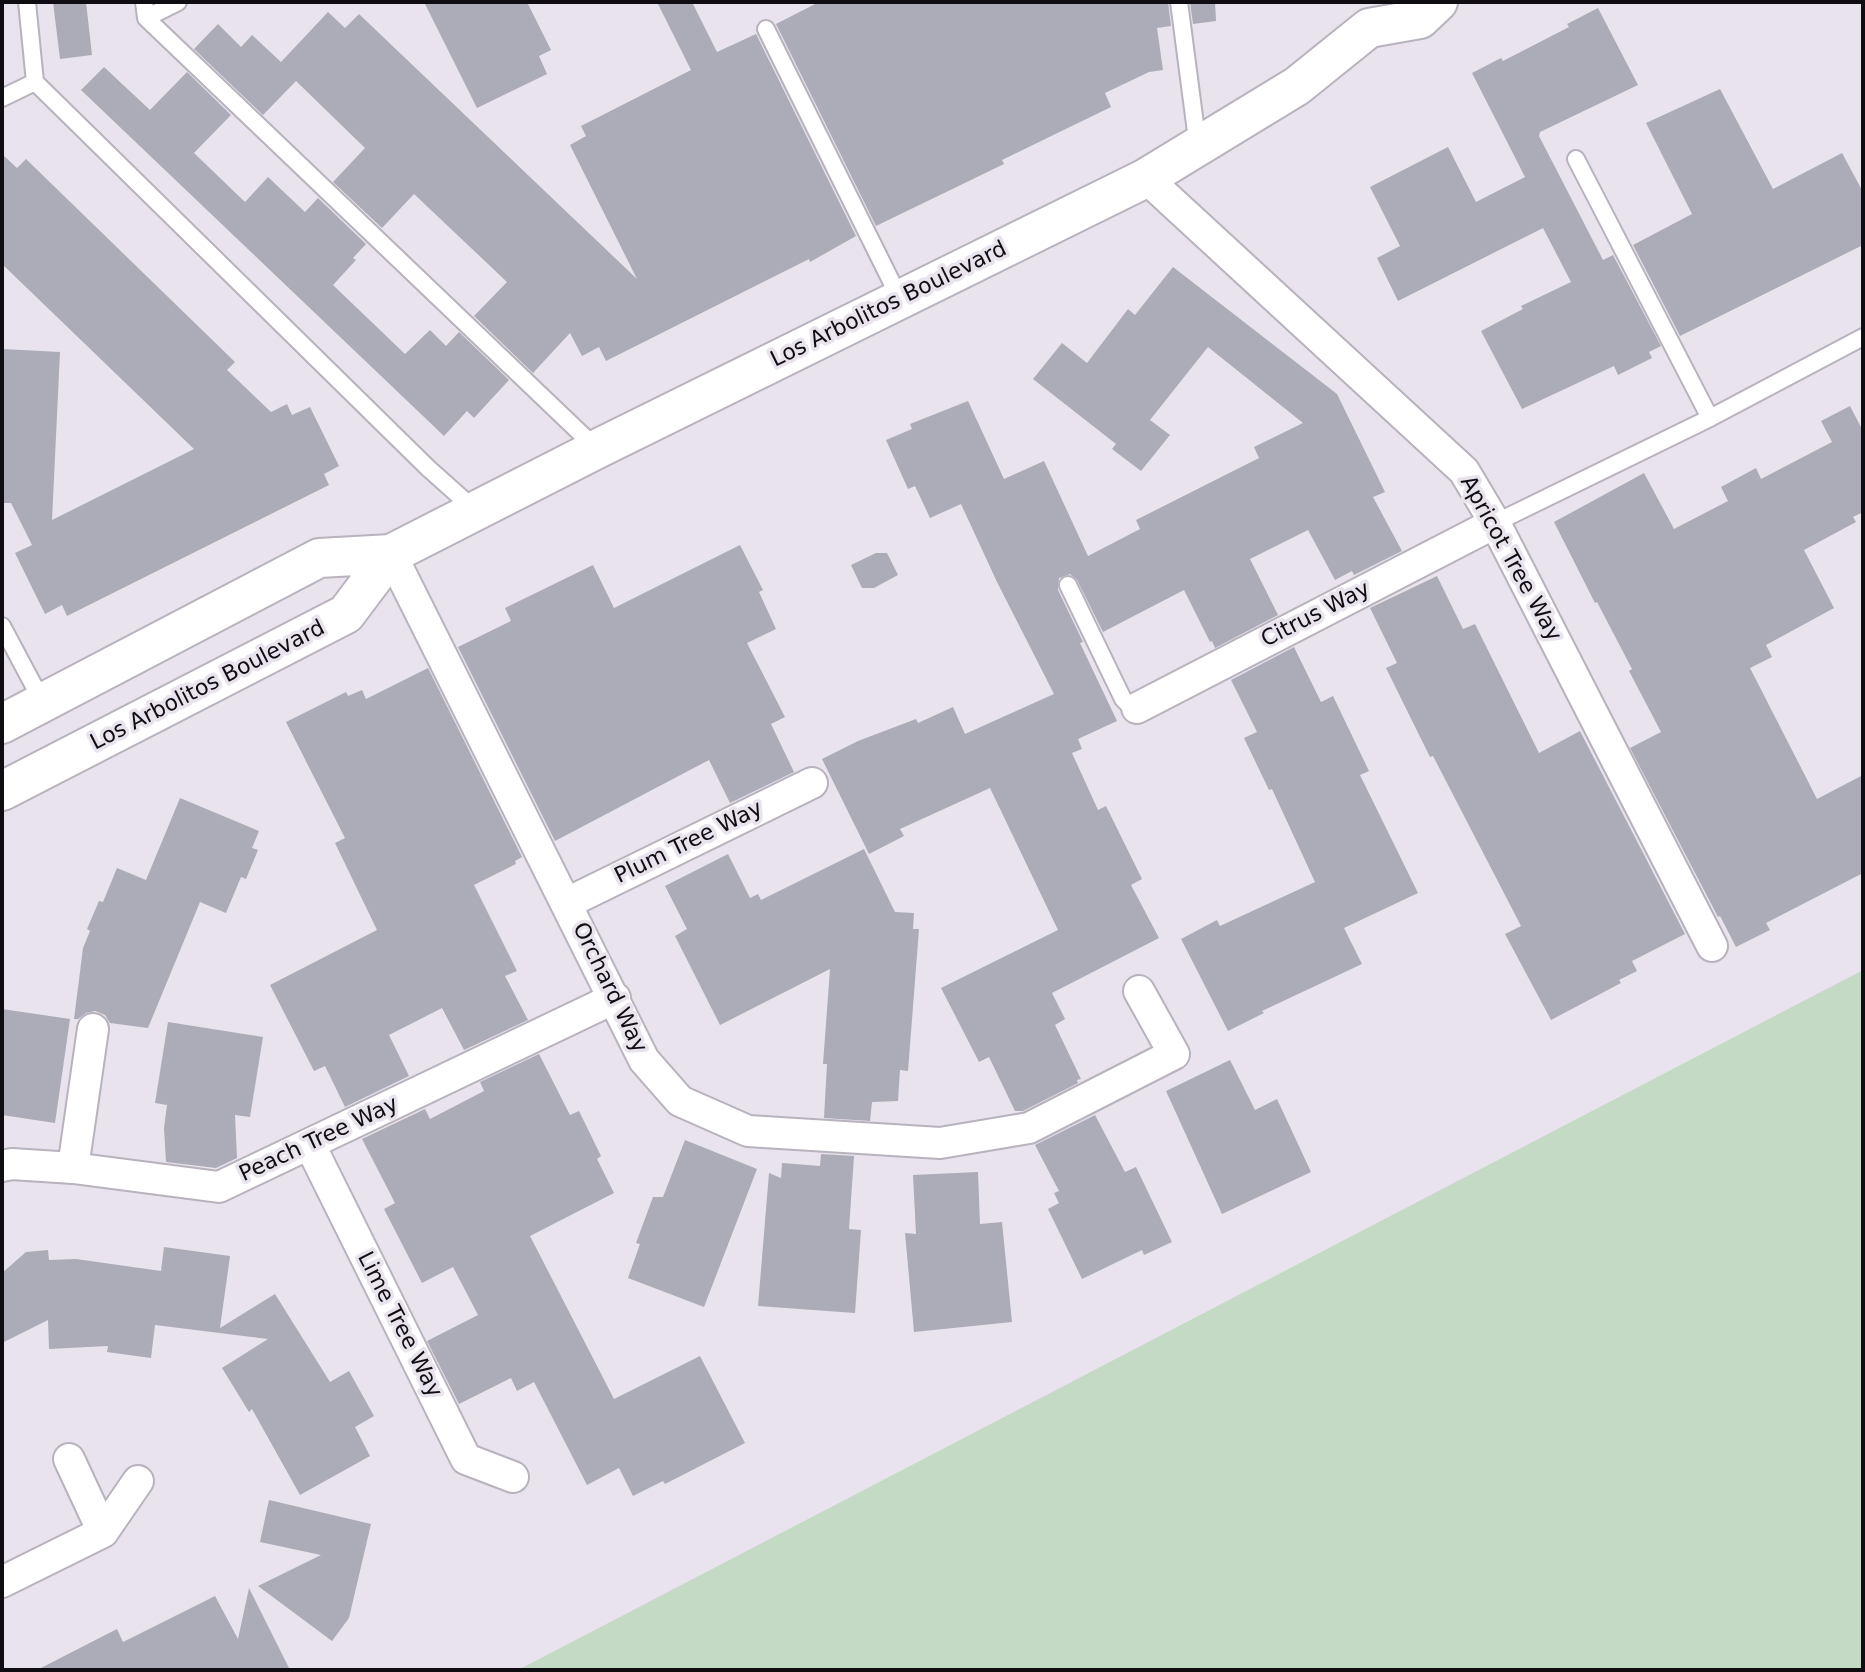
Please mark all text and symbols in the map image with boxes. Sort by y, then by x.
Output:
street label: Los Arbolitos Boulevard [767,236,1011,374]
street label: Apricot Tree Way [1454,472,1566,646]
street label: Citrus Way [1257,576,1375,654]
street label: Los Arbolitos Boulevard [86,615,330,757]
street label: Plum Tree Way [611,796,767,890]
street label: Orchard Way [566,918,652,1058]
street label: Peach Tree Way [235,1092,403,1188]
street label: Lime Tree Way [351,1248,447,1402]

